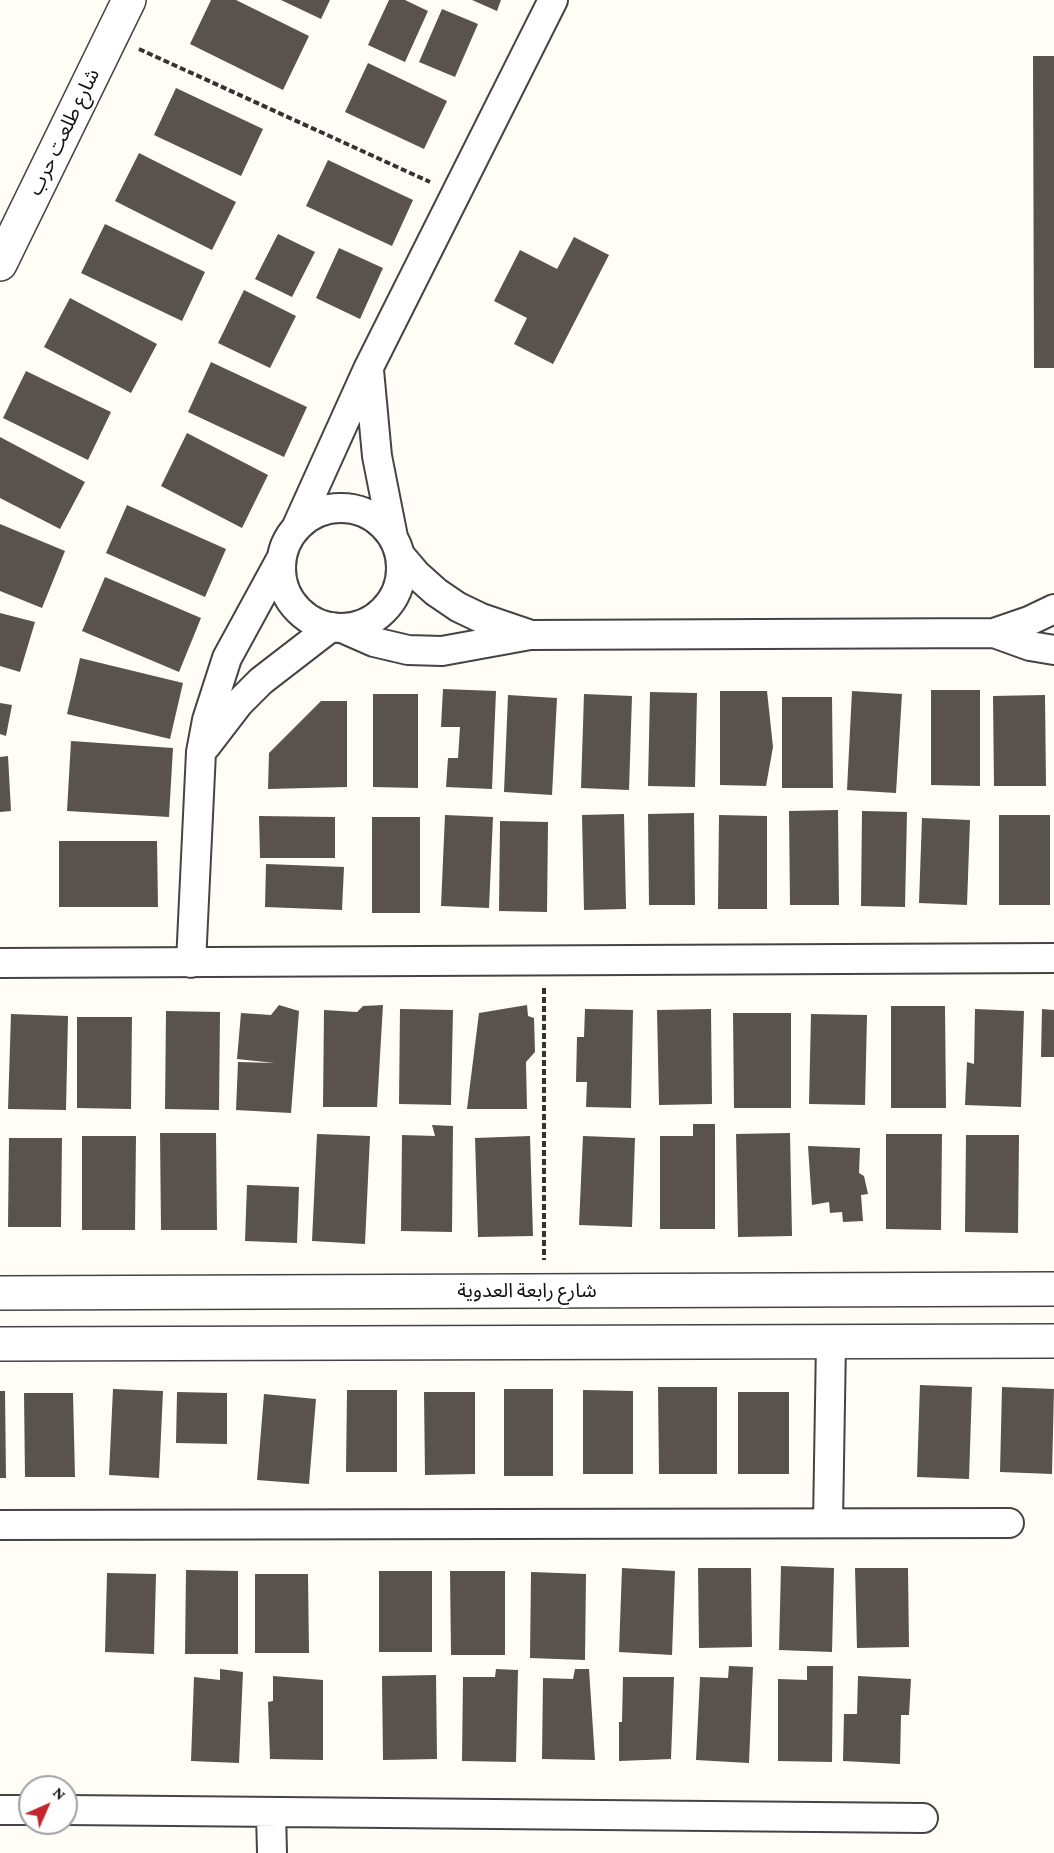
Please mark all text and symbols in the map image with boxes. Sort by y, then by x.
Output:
street label: شارع طلعت حرب [23,65,105,199]
street label: شارع رابعة العدوية [457,1279,597,1303]
north arrow [18,1775,78,1835]
text: N [50,1783,70,1803]

